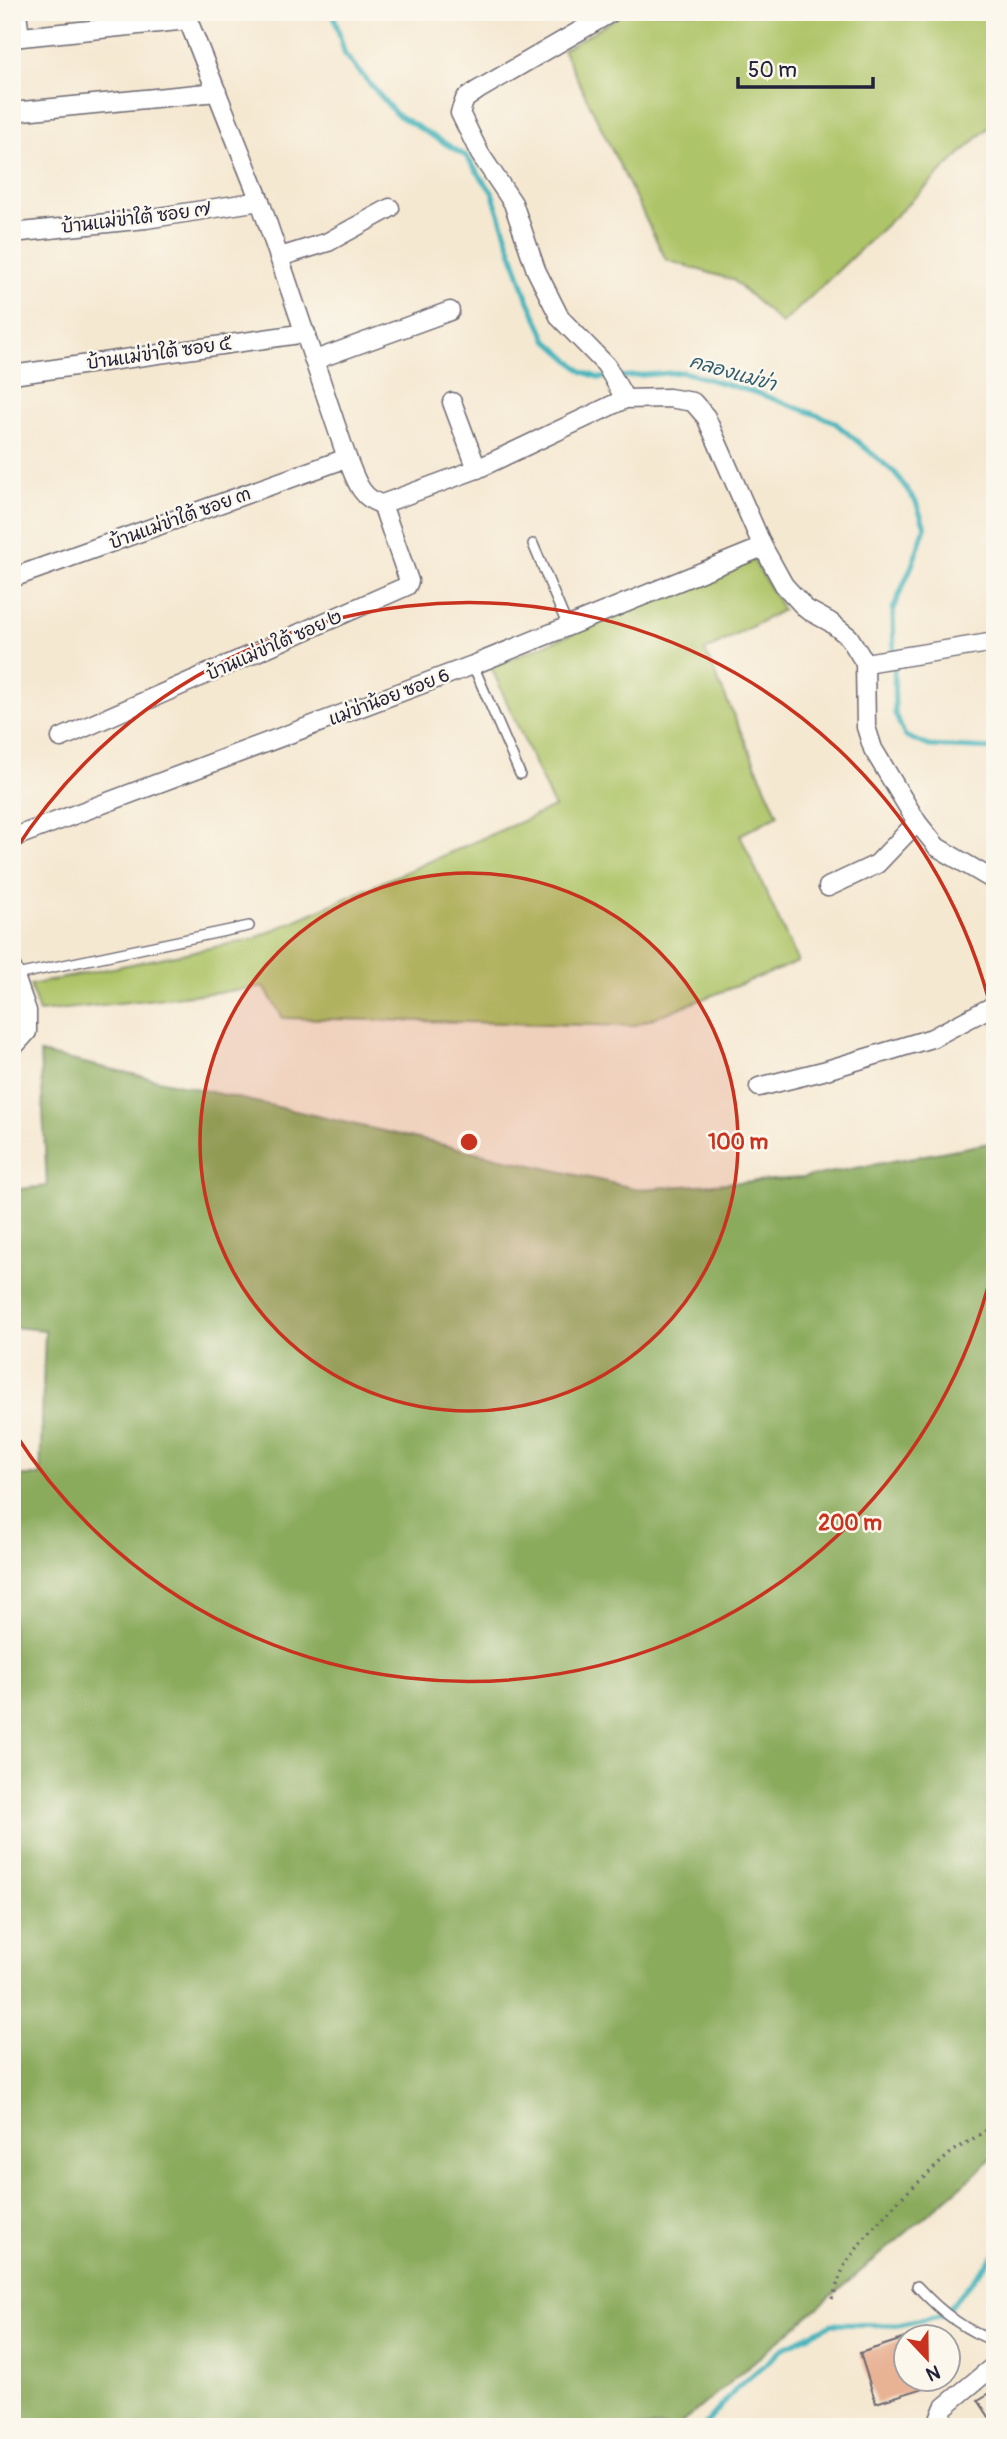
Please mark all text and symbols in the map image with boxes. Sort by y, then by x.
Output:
scale bar [738,46,872,90]
text: 50 m [748,57,797,84]
street label: บ้านแม่ข่าใต้ ซอย ๗ [60,196,212,239]
street label: บ้านแม่ข่าใต้ ซอย ๕ [85,330,234,375]
water label: คลองแม่ข่า [687,349,780,397]
street label: บ้านแม่ข่าใต้ ซอย ๓ [106,480,254,555]
street label: บ้านแม่ข่าใต้ ซอย ๒ [202,603,346,686]
street label: แม่ข่าน้อย ซอย 6 [325,663,453,731]
text: 100 m [708,1129,768,1156]
centre of rings [457,1130,481,1154]
text: 200 m [818,1510,882,1537]
north arrow [892,2324,962,2394]
text: N [922,2359,943,2386]

